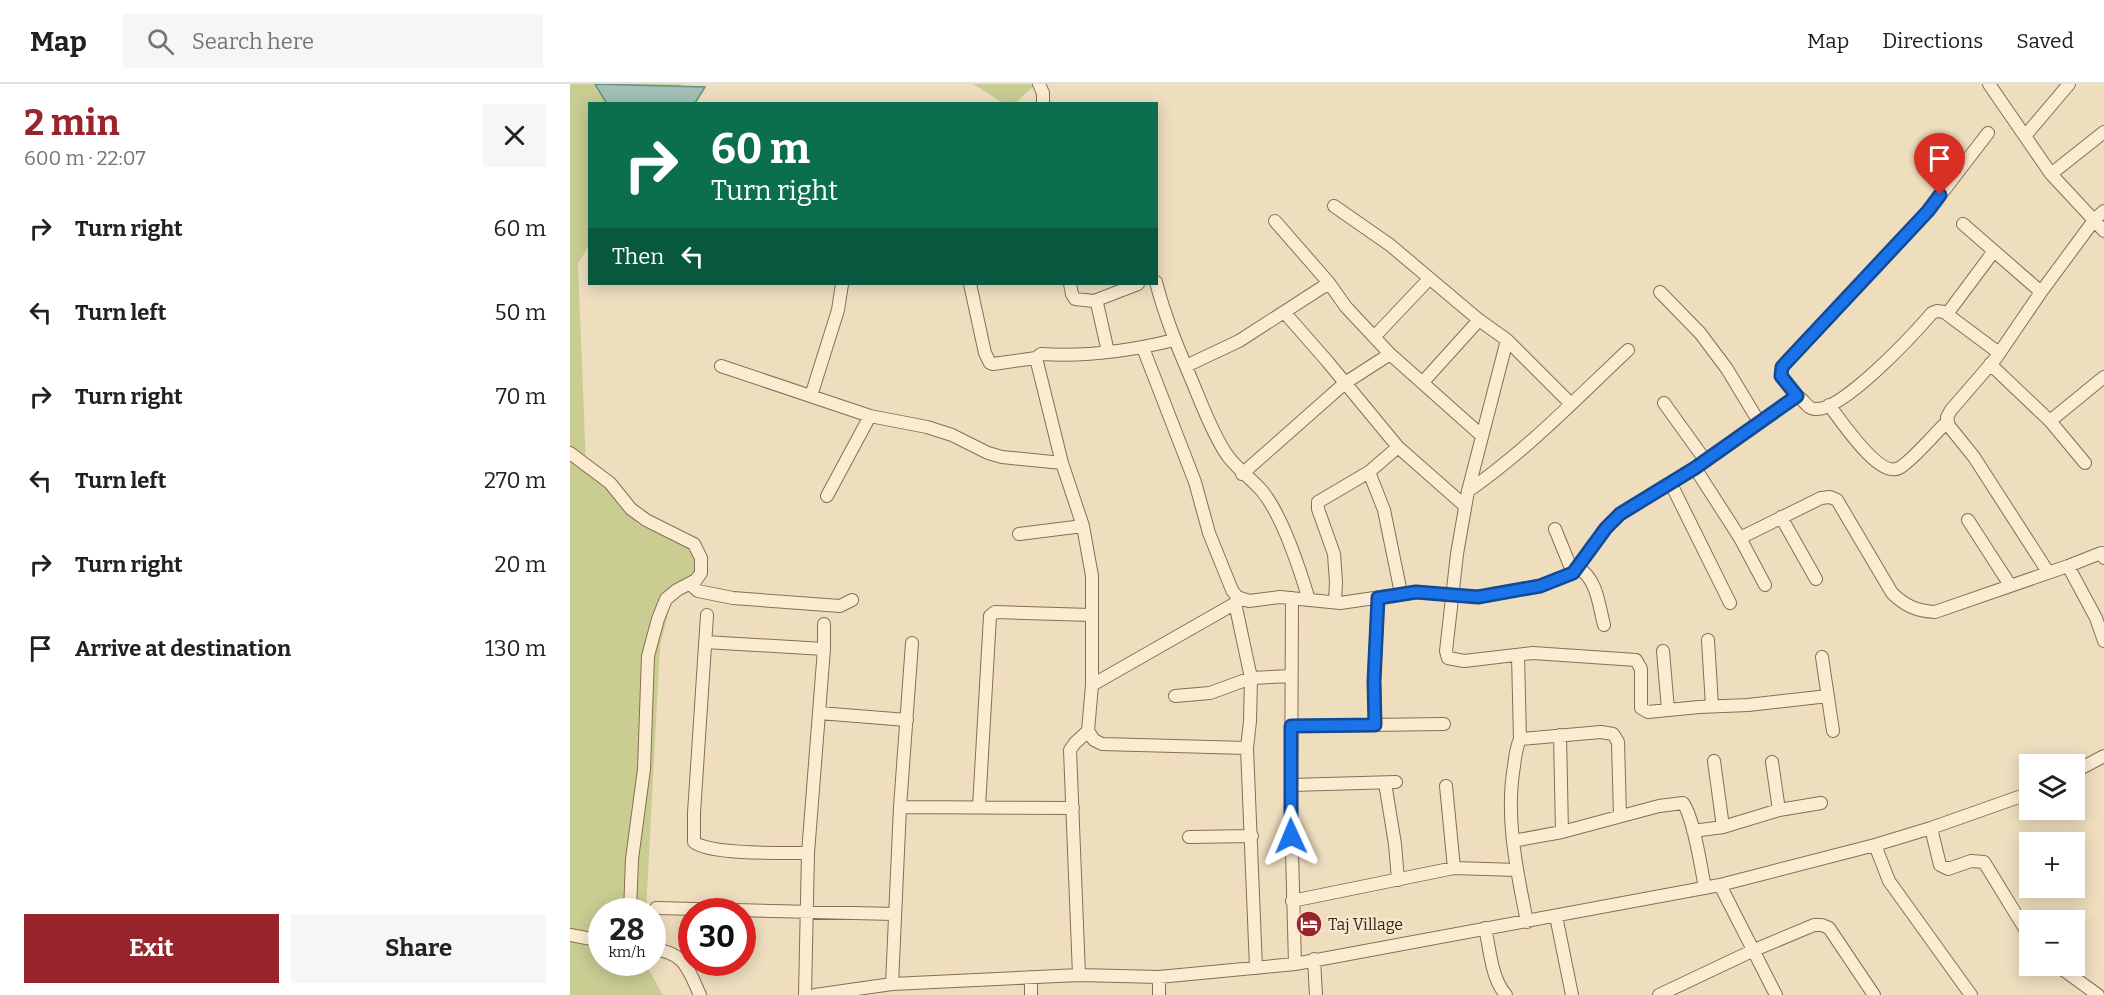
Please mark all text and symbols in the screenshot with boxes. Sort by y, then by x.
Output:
search box [123,14,543,68]
text: Map [30,25,87,58]
icon: search [144,25,177,58]
text: Search here [192,28,314,55]
text: Map [1807,28,1849,54]
text: Directions [1882,28,1983,54]
text: Saved [2016,28,2074,54]
text: 2 min [24,101,120,145]
button: close [483,104,546,167]
text: 60 m [711,124,810,174]
icon: right [612,126,690,204]
pin [1914,133,1965,195]
icon: arrive [1923,142,1956,175]
text: 600 m · 22:07 [24,146,146,170]
text: Turn right [711,175,838,207]
icon: right [24,212,57,245]
text: Turn right [75,215,183,242]
text: 60 m [494,215,546,242]
icon: left [676,240,709,273]
text: Then [612,243,664,270]
icon: left [24,296,57,329]
text: Turn left [75,299,167,326]
text: 50 m [495,299,546,326]
icon: right [24,380,57,413]
text: Turn right [75,383,183,410]
text: 70 m [496,383,546,410]
icon: left [24,464,57,497]
text: Turn left [75,467,167,494]
text: 270 m [484,467,546,494]
icon: right [24,548,57,581]
text: Turn right [75,551,183,578]
text: 20 m [495,551,546,578]
icon: arrive [24,632,57,665]
text: Arrive at destination [75,635,291,662]
text: 130 m [485,635,546,662]
map controls [2019,754,2085,976]
button: layers [2019,754,2085,820]
position arrow [1259,804,1323,868]
button: + [2019,832,2085,898]
speed limit sign: 30 [678,898,756,976]
hotel icon: Taj Village [1294,909,1324,939]
button: − [2019,910,2085,976]
text: 28 [610,912,644,948]
button: Exit [24,914,279,983]
button: Share [291,914,546,983]
place label: Taj Village [1328,915,1403,934]
text: km/h [608,943,646,961]

